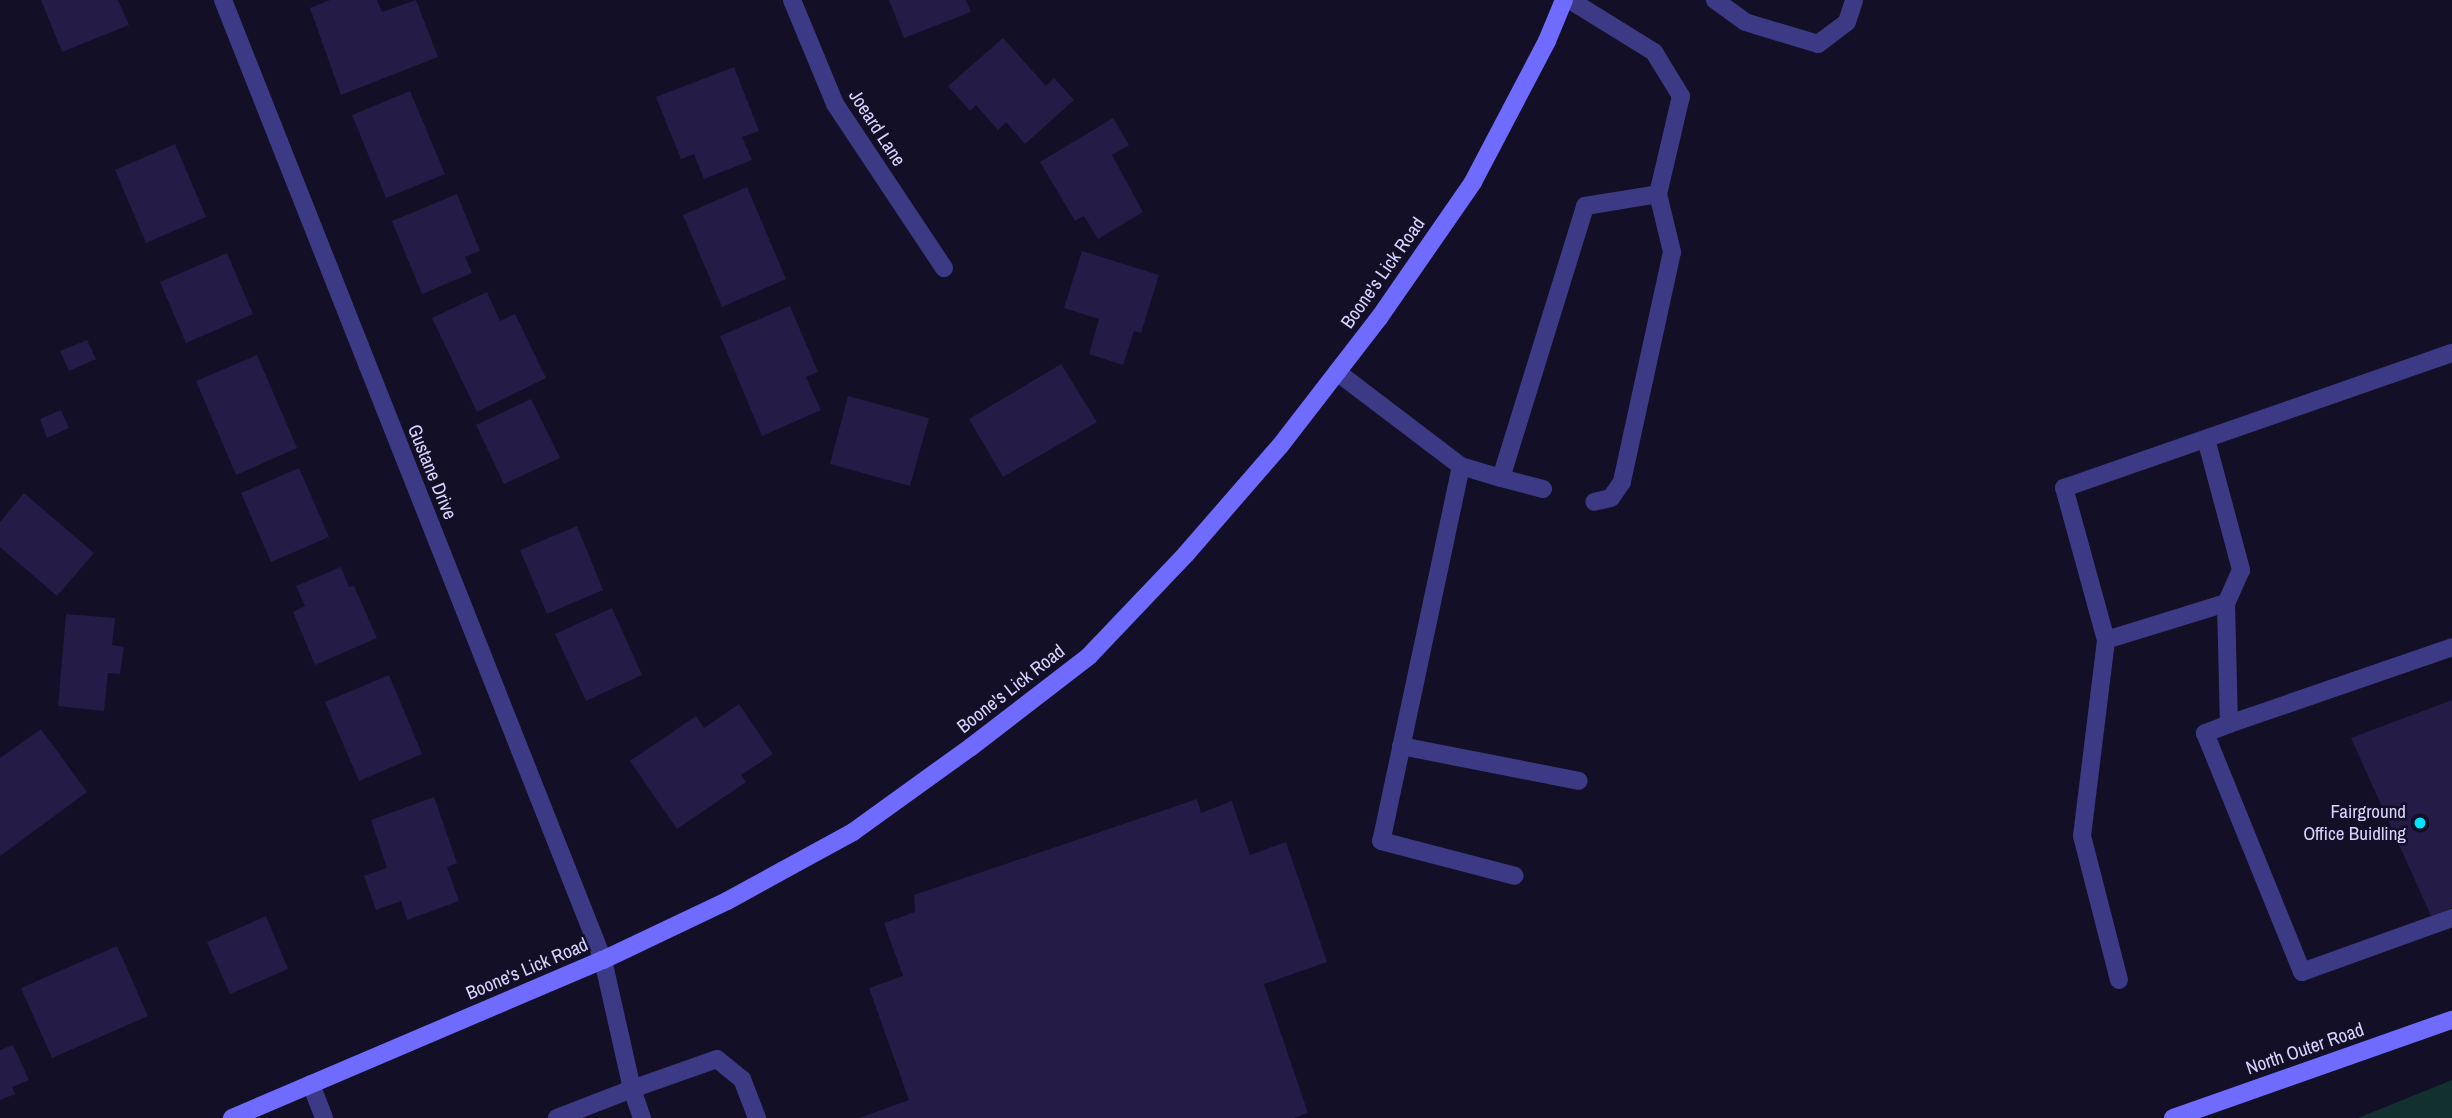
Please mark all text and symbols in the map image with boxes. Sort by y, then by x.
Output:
street label: Joeard Lane [844,85,910,171]
street label: Boone's Lick Road [1336,213,1430,333]
street label: Gustane Drive [403,421,461,523]
street label: Boone's Lick Road [953,640,1069,738]
place label: Fairground Office Buidling [2303,801,2406,845]
marker: Fairground Office Buidling [2412,815,2428,831]
street label: Boone's Lick Road [463,933,591,1005]
street label: North Outer Road [2243,1018,2367,1080]

